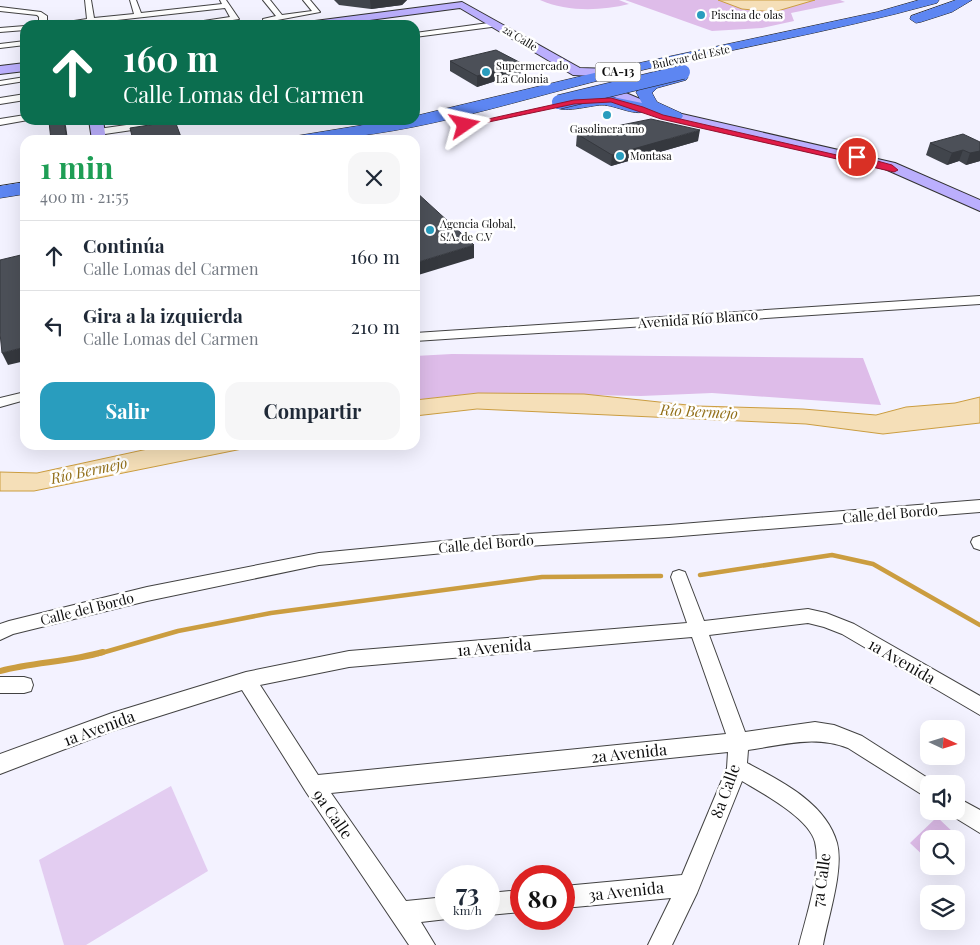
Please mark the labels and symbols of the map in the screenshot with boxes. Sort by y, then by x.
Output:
place label: Piscina de olas [711,7,783,22]
marker: Piscina de olas [695,9,707,21]
street label: 2a Calle [500,21,541,54]
street label: Bulevar del Este [651,41,731,72]
place label: Supermercado La Colonia [496,58,568,86]
road number: CA-13 [596,62,640,82]
marker: Supermercado La Colonia [480,66,492,78]
position arrow [438,98,490,150]
marker: Gasolinera uno [601,109,613,121]
place label: Gasolinera uno [570,121,644,136]
pin [836,136,878,178]
place label: Montasa [630,148,672,163]
marker: Montasa [614,150,626,162]
place label: Agencia Global, S.A. de C.V [439,216,516,244]
marker: Agencia Global, S.A. de C.V [424,224,436,236]
street label: Avenida Río Blanco [636,305,759,332]
water label: Río Bermejo [659,399,738,423]
water label: Río Bermejo [48,452,129,488]
street label: Calle del Bordo [841,500,939,527]
street label: Calle del Bordo [437,530,535,557]
street label: Calle del Bordo [38,588,136,629]
street label: 1a Avenida [456,633,532,660]
street label: 1a Avenida [865,633,940,688]
street label: 1a Avenida [60,705,137,750]
north arrow [920,720,965,765]
street label: 2a Avenida [590,738,668,767]
street label: 8a Calle [705,761,744,821]
street label: 9a Calle [309,785,358,843]
street label: 7a Calle [806,852,835,908]
speed limit sign: 80 [510,865,575,930]
street label: 3a Avenida [587,876,665,905]

